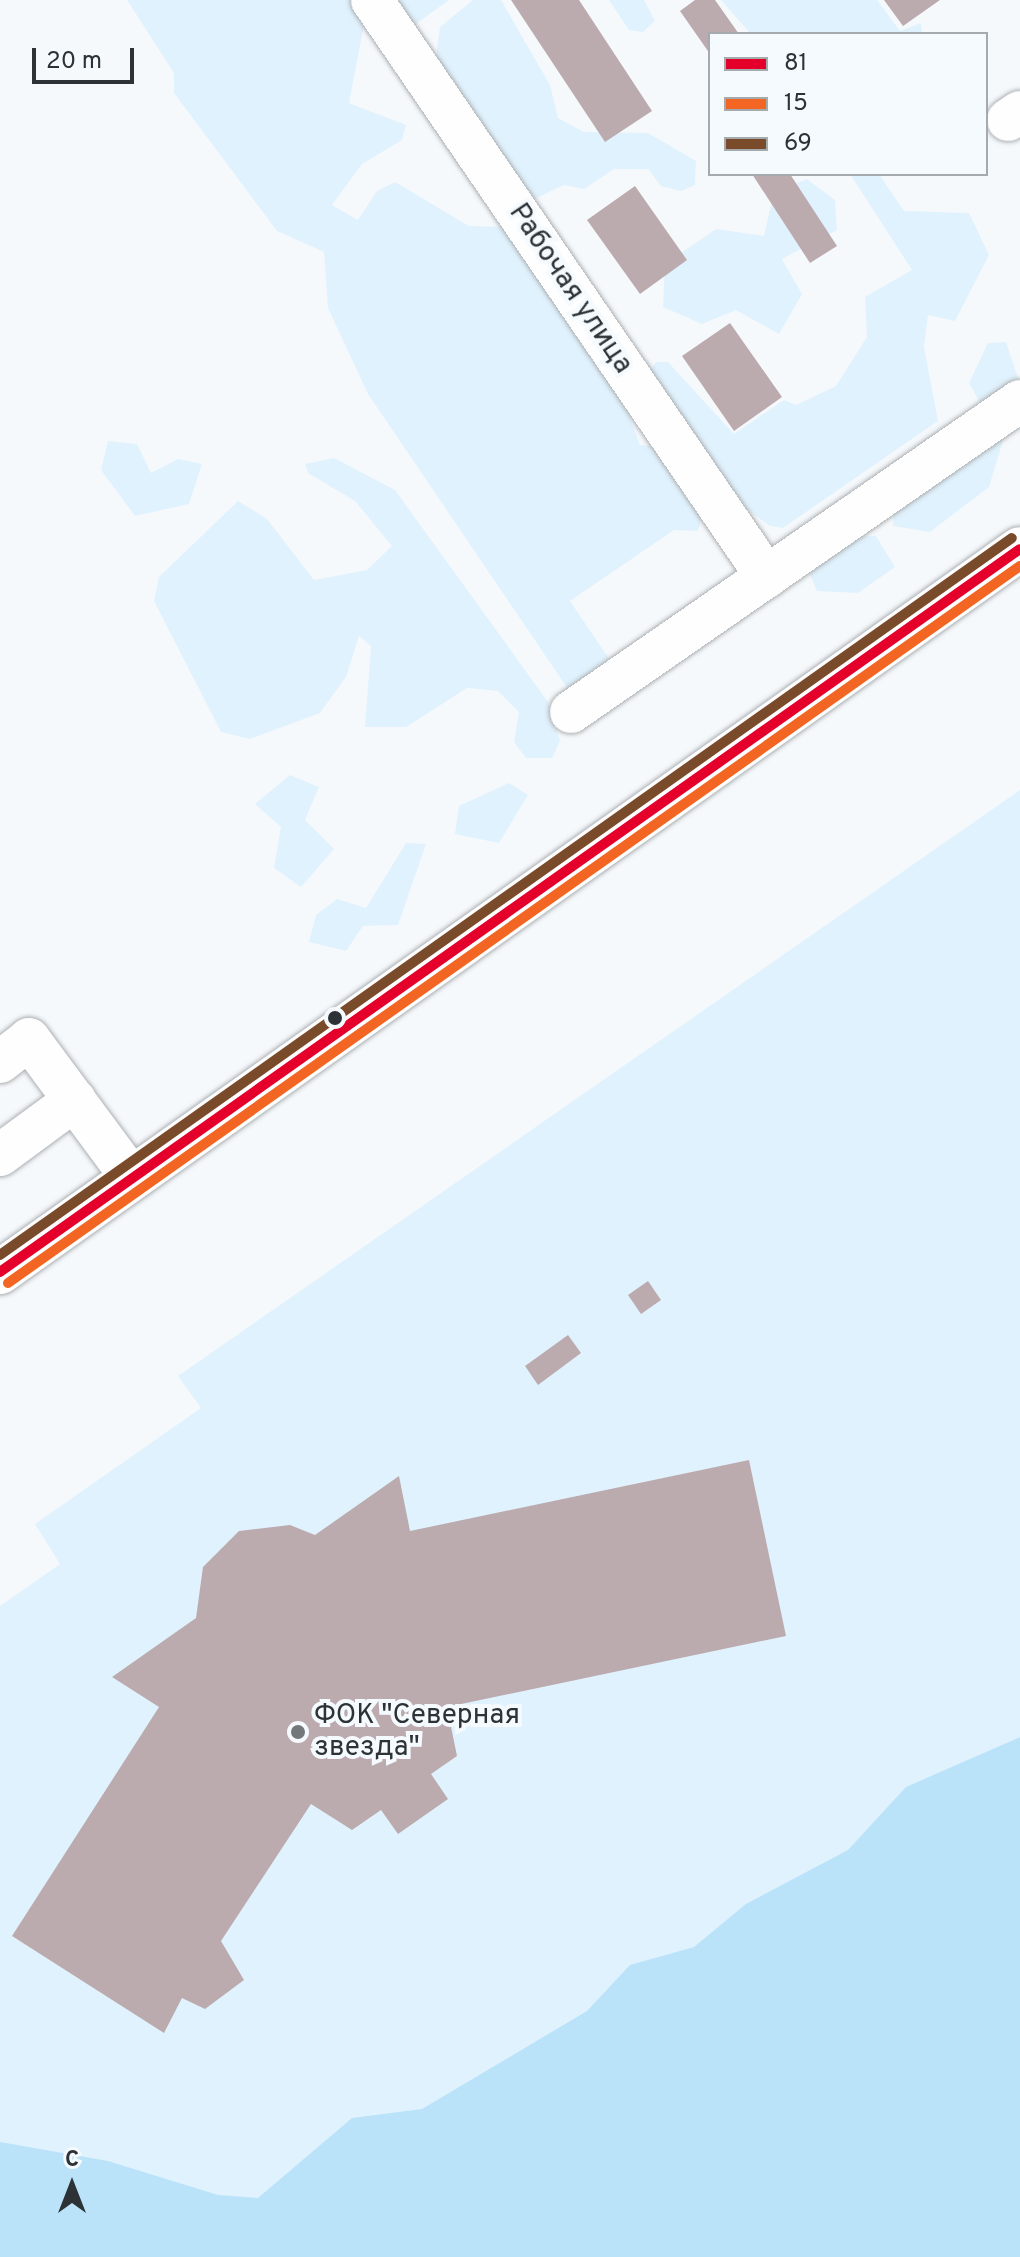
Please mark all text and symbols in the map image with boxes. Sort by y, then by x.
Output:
scale bar [36,32,138,82]
legend [708,32,988,176]
text: 20 m [46,47,102,77]
text: 81 [784,49,808,79]
text: 15 [784,89,808,119]
text: 69 [784,129,812,159]
street label: Рабочая улица [501,198,639,380]
unlabelled marker [327,1010,343,1026]
place label: ФОК "Северная звезда" [314,1699,520,1765]
marker: ФОК "Северная звезда" [289,1723,307,1741]
north arrow [32,2145,112,2225]
text: С [65,2147,79,2174]

